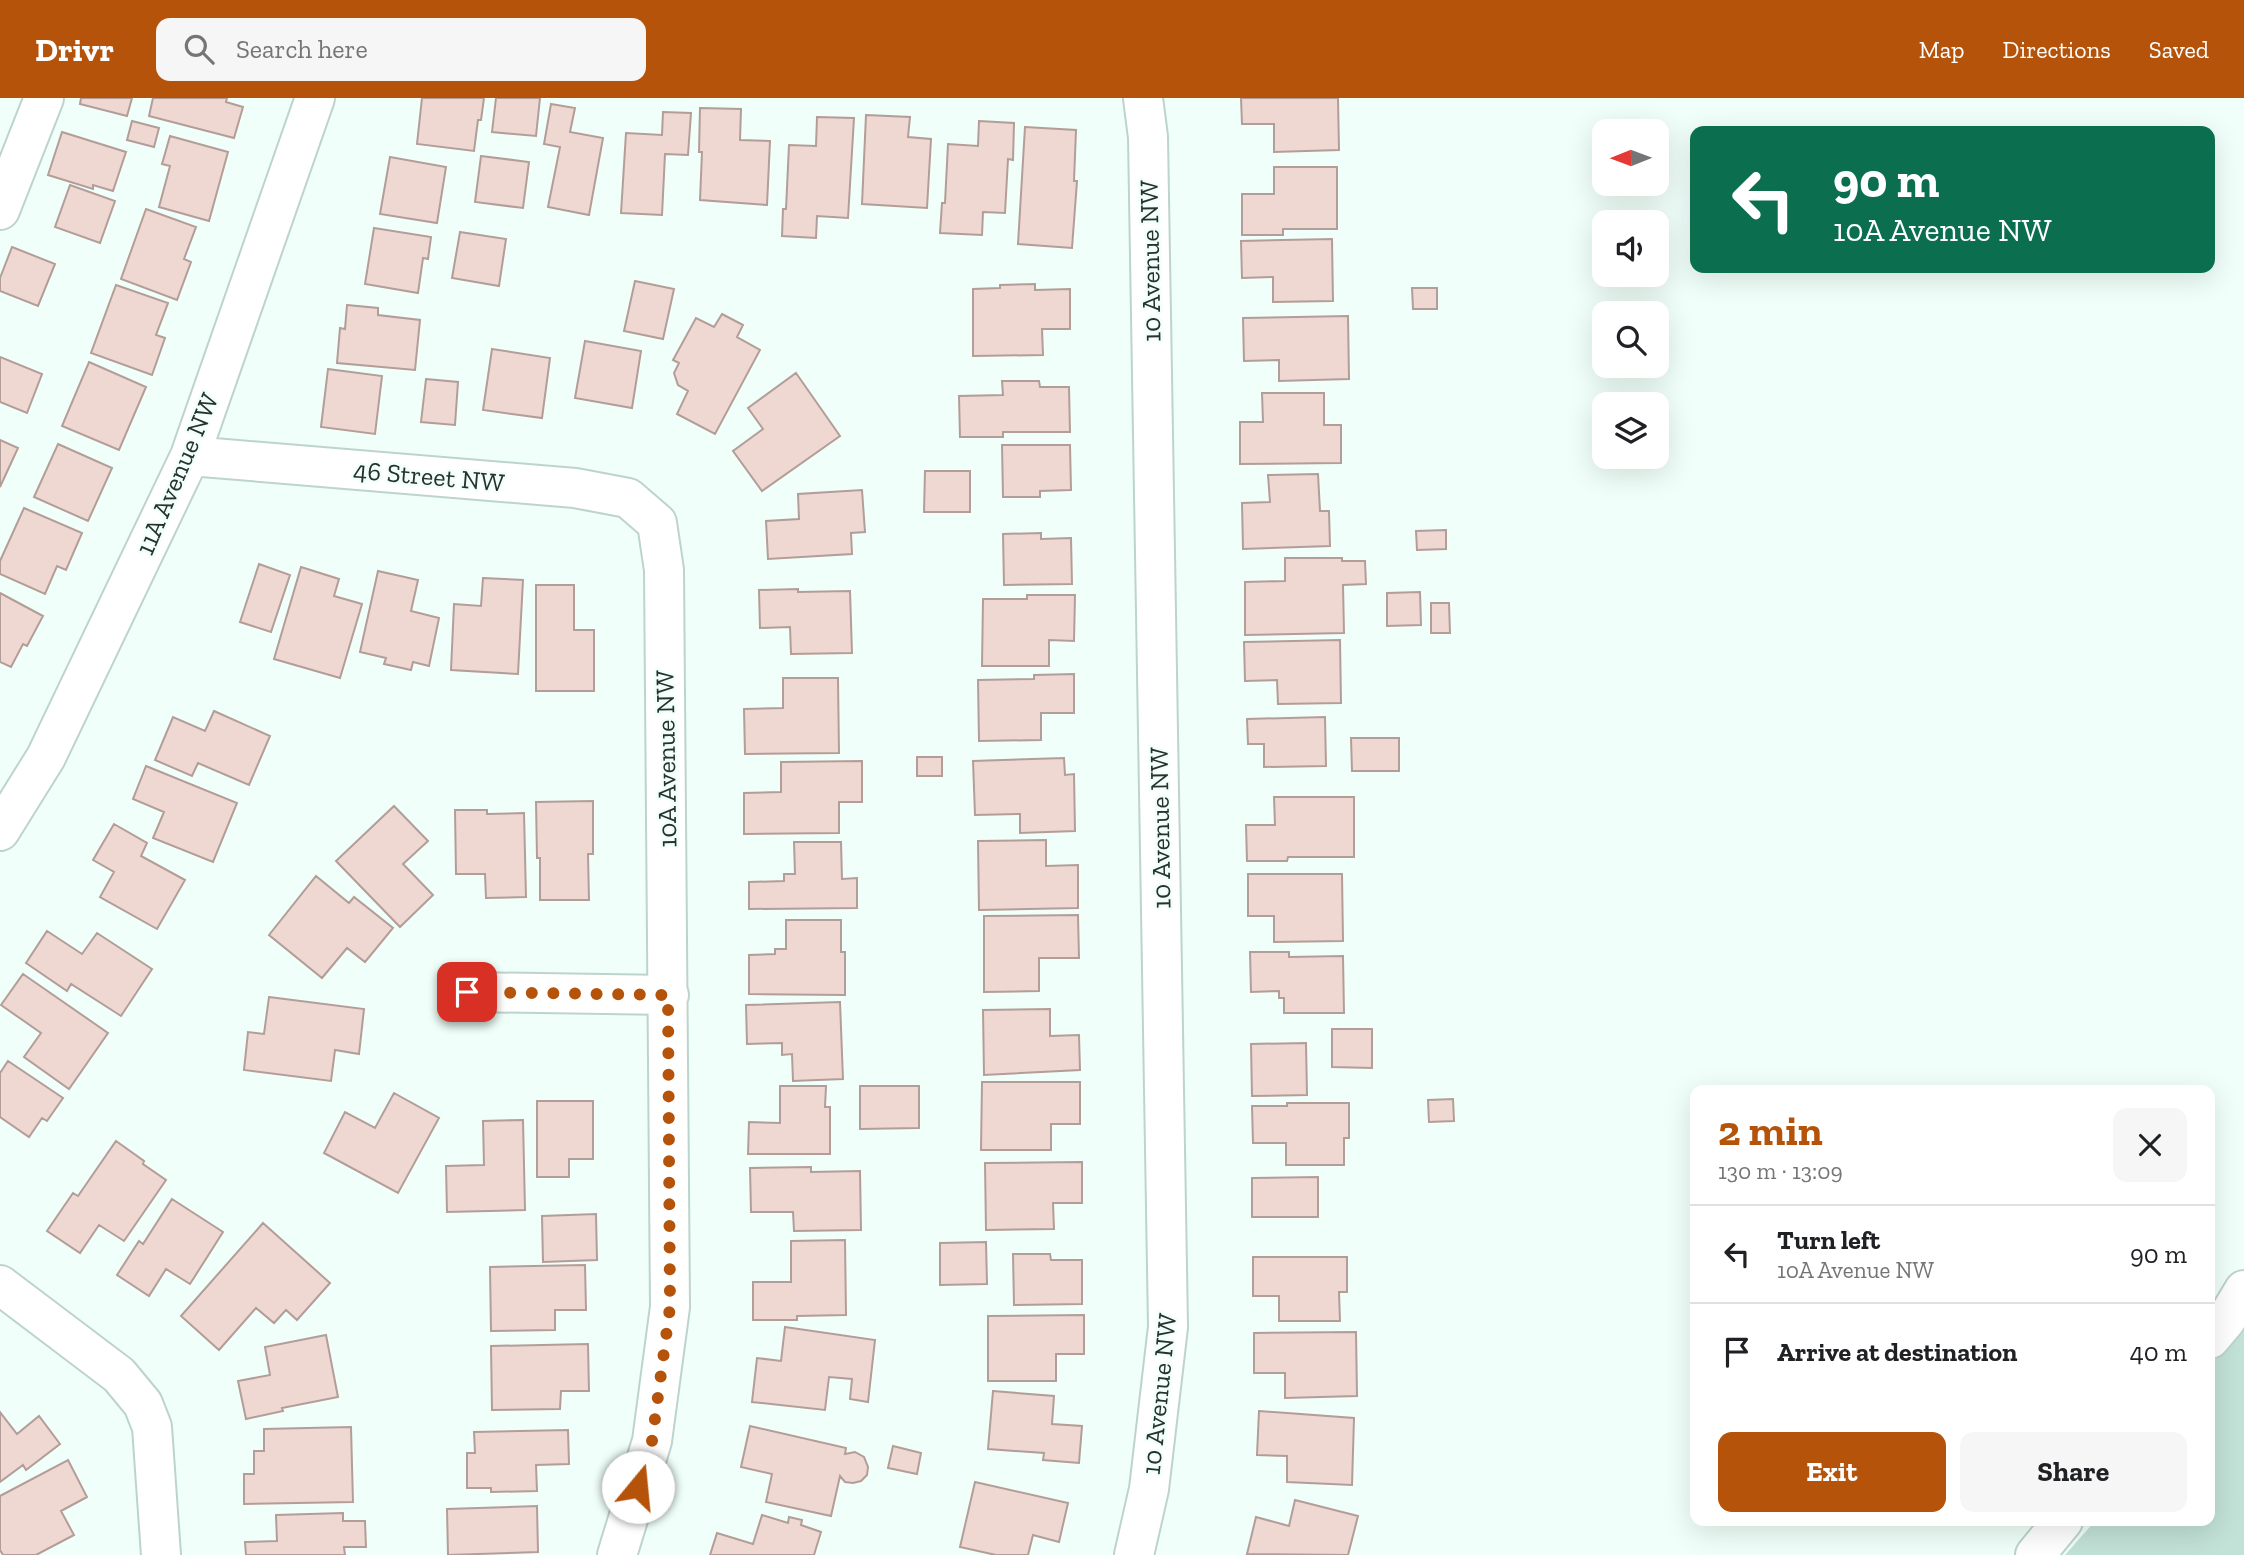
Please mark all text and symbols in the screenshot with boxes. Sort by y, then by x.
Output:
search box [156,18,646,81]
text: Drivr [35,30,114,69]
icon: search [180,30,218,68]
text: Search here [236,33,368,65]
text: Map [1919,35,1965,64]
text: Directions [2003,35,2111,64]
text: Saved [2149,35,2209,64]
north arrow [1592,119,1670,196]
map controls [1592,119,1669,469]
text: 90 m [1833,151,1940,210]
icon: left [1718,154,1809,245]
street label: 10 Avenue NW [1133,179,1167,342]
button: sound [1592,210,1669,287]
text: 10A Avenue NW [1833,211,2052,249]
button: search [1592,301,1669,378]
street label: 11A Avenue NW [128,388,226,560]
button: layers [1592,392,1669,469]
street label: 46 Street NW [352,453,507,499]
street label: 10A Avenue NW [648,669,684,848]
street label: 10 Avenue NW [1143,746,1177,909]
pin [437,962,497,1022]
icon: arrive [448,973,486,1011]
text: 2 min [1718,1105,1823,1156]
button: close [2113,1108,2187,1182]
text: 130 m · 13:09 [1718,1157,1843,1185]
text: Turn left [1777,1224,1880,1256]
icon: left [1718,1235,1756,1273]
text: 90 m [2130,1238,2187,1270]
text: 10A Avenue NW [1777,1256,1934,1284]
street label: 10 Avenue NW [1135,1311,1183,1476]
icon: arrive [1718,1333,1756,1371]
text: Arrive at destination [1777,1336,2017,1368]
text: 40 m [2130,1336,2187,1368]
button: Exit [1718,1432,1946,1512]
button: Share [1960,1432,2187,1512]
position arrow [601,1450,675,1524]

